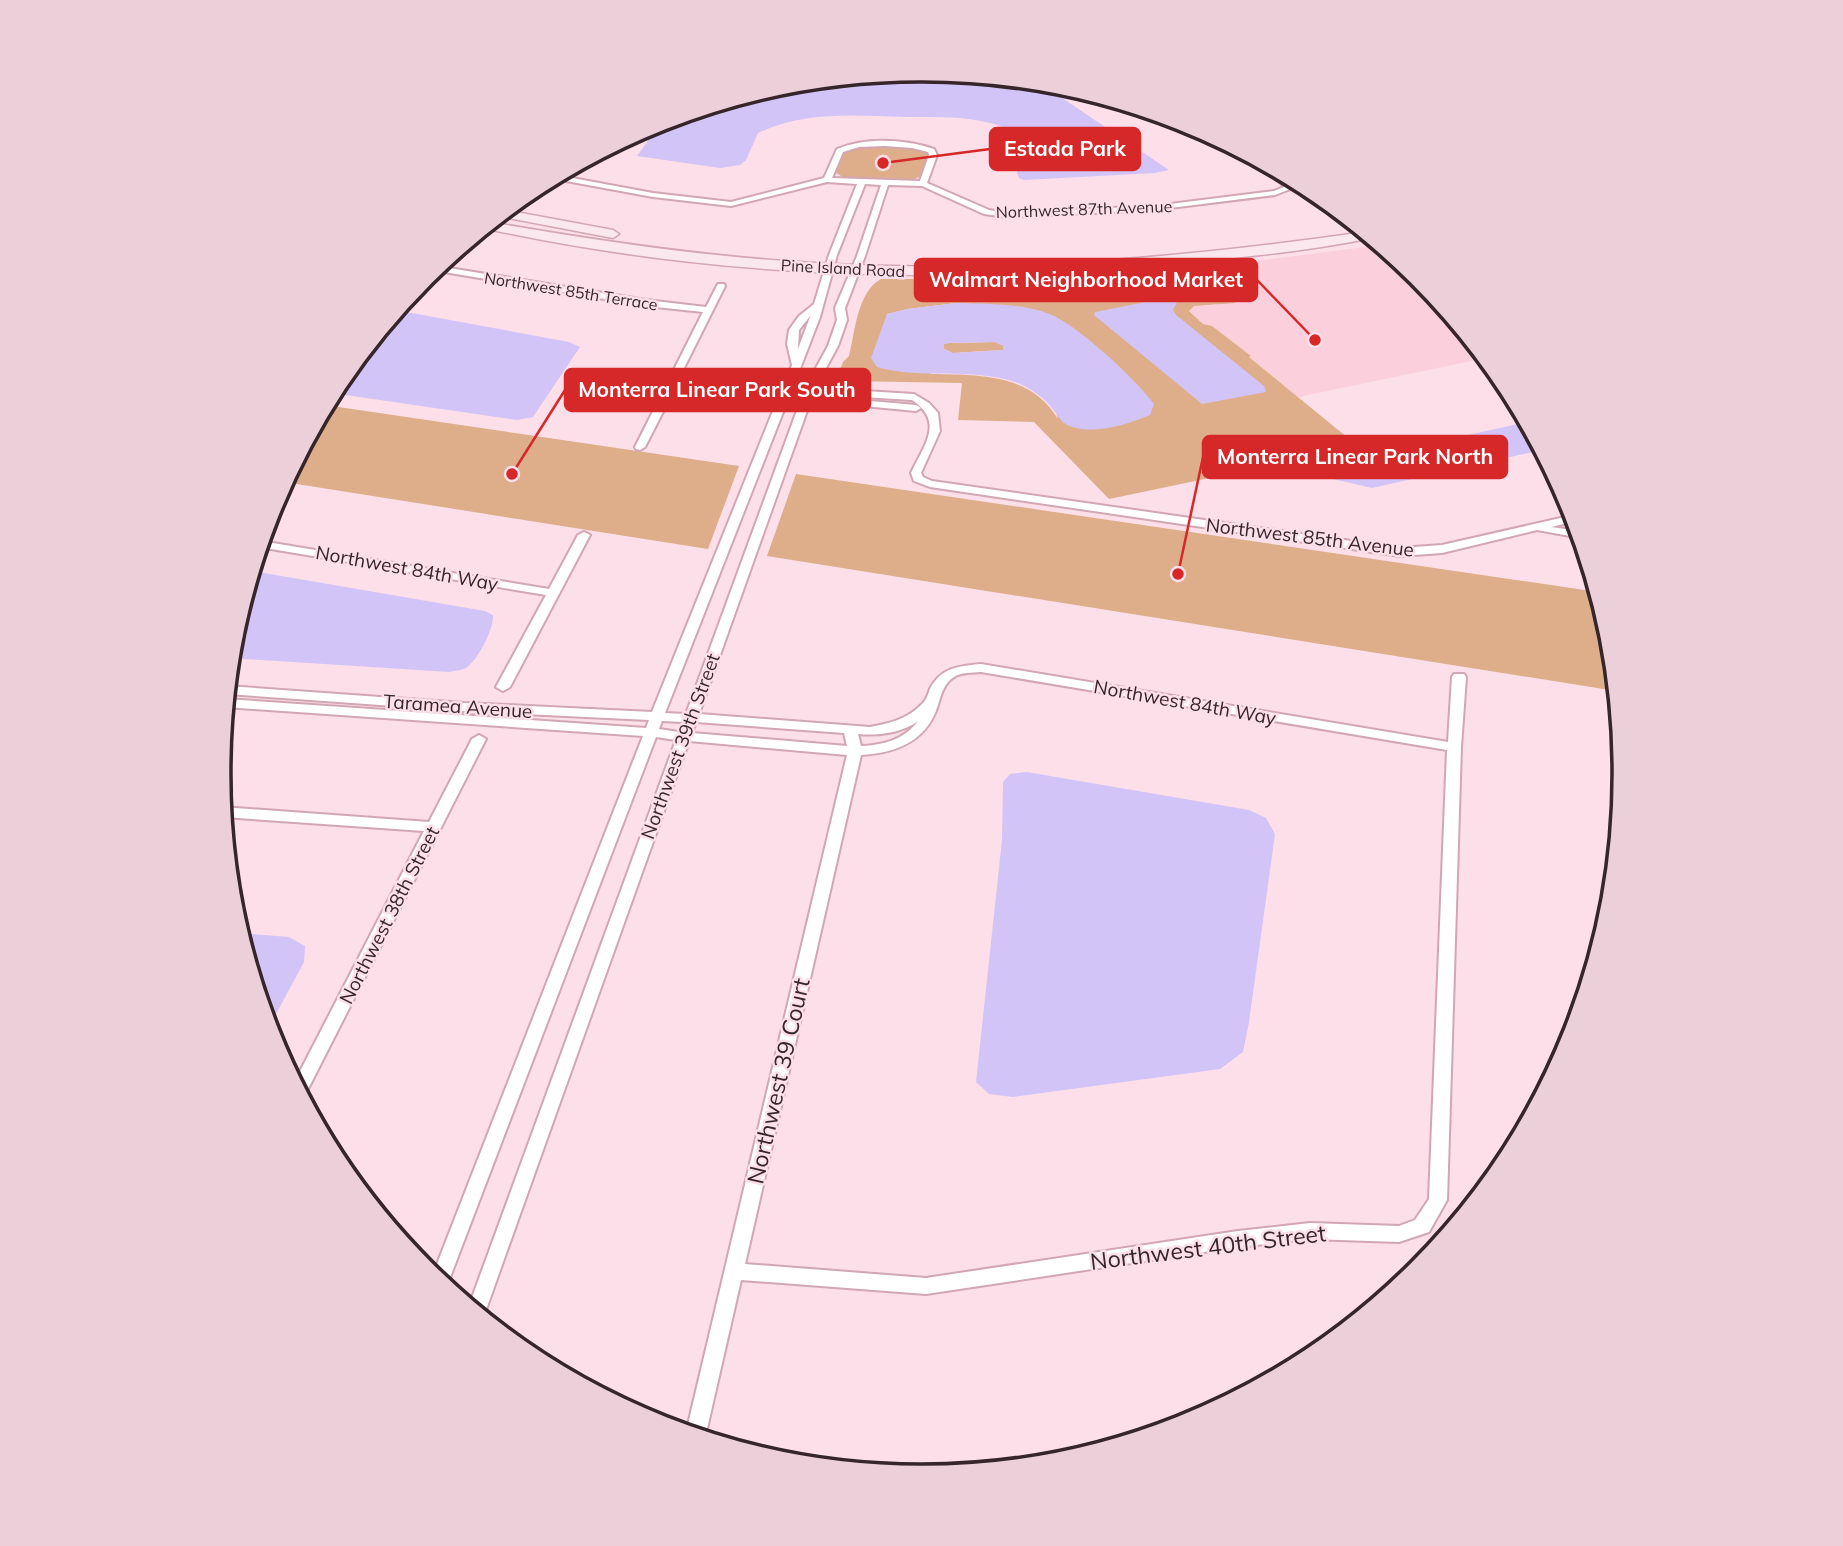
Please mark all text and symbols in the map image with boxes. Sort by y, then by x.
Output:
callout: Estada Park [990,128,1140,170]
text: Estada Park [1004,135,1126,161]
street label: Northwest 87th Avenue [995,196,1173,222]
street label: Pine Island Road [780,255,906,281]
callout: Walmart Neighborhood Market [915,259,1257,301]
text: Walmart Neighborhood Market [929,266,1243,292]
street label: Northwest 85th Terrace [483,267,659,315]
callout: Monterra Linear Park South [565,369,870,411]
text: Monterra Linear Park South [578,376,856,402]
callout: Monterra Linear Park North [1203,436,1507,478]
text: Monterra Linear Park North [1217,443,1493,469]
street label: Northwest 85th Avenue [1205,512,1415,562]
street label: Northwest 84th Way [314,540,500,596]
street label: Northwest 39th Street [635,650,725,842]
street label: Northwest 84th Way [1092,674,1278,730]
street label: Taramea Avenue [383,689,533,723]
street label: Northwest 38th Street [334,822,444,1008]
street label: Northwest 39 Court [740,975,816,1187]
street label: Northwest 40th Street [1089,1218,1327,1276]

